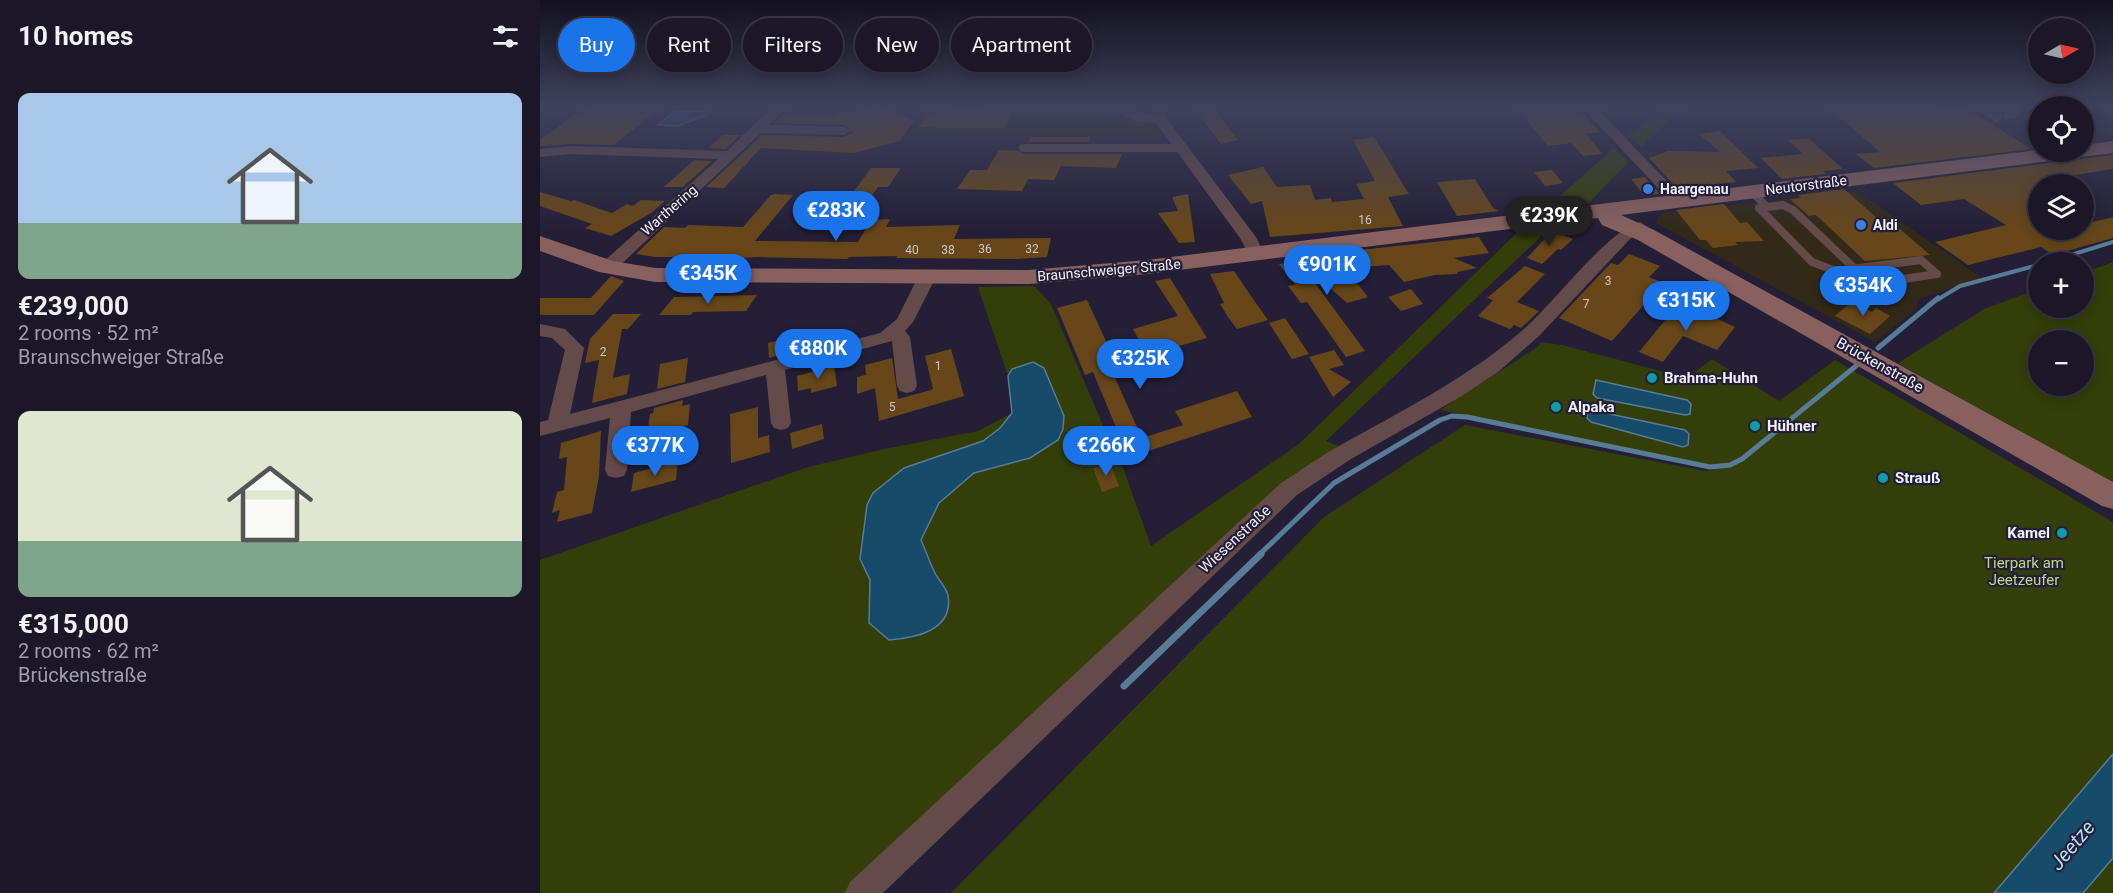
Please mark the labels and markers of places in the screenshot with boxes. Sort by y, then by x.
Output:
place label: Haargenau [1660,181,1729,197]
marker: Haargenau [1641,182,1655,196]
pin: €283K [794,191,878,242]
pin: €239K [1507,196,1591,247]
place label: Aldi [1873,217,1898,233]
marker: Aldi [1854,218,1868,232]
pin: €901K [1285,245,1369,296]
pin: €345K [666,254,750,305]
pin: €354K [1821,266,1905,317]
pin: €315K [1644,281,1728,332]
pin: €880K [776,329,860,380]
pin: €325K [1098,339,1182,390]
place label: Brahma-Huhn [1664,369,1758,387]
marker: Brahma-Huhn [1645,371,1659,385]
place label: Alpaka [1568,398,1615,416]
marker: Alpaka [1549,400,1563,414]
place label: Hühner [1767,417,1817,435]
marker: Hühner [1748,419,1762,433]
pin: €377K [613,426,697,477]
pin: €266K [1064,426,1148,477]
place label: Strauß [1895,469,1940,487]
marker: Strauß [1876,471,1890,485]
place label: Kamel [2007,524,2050,542]
marker: Kamel [2055,526,2069,540]

